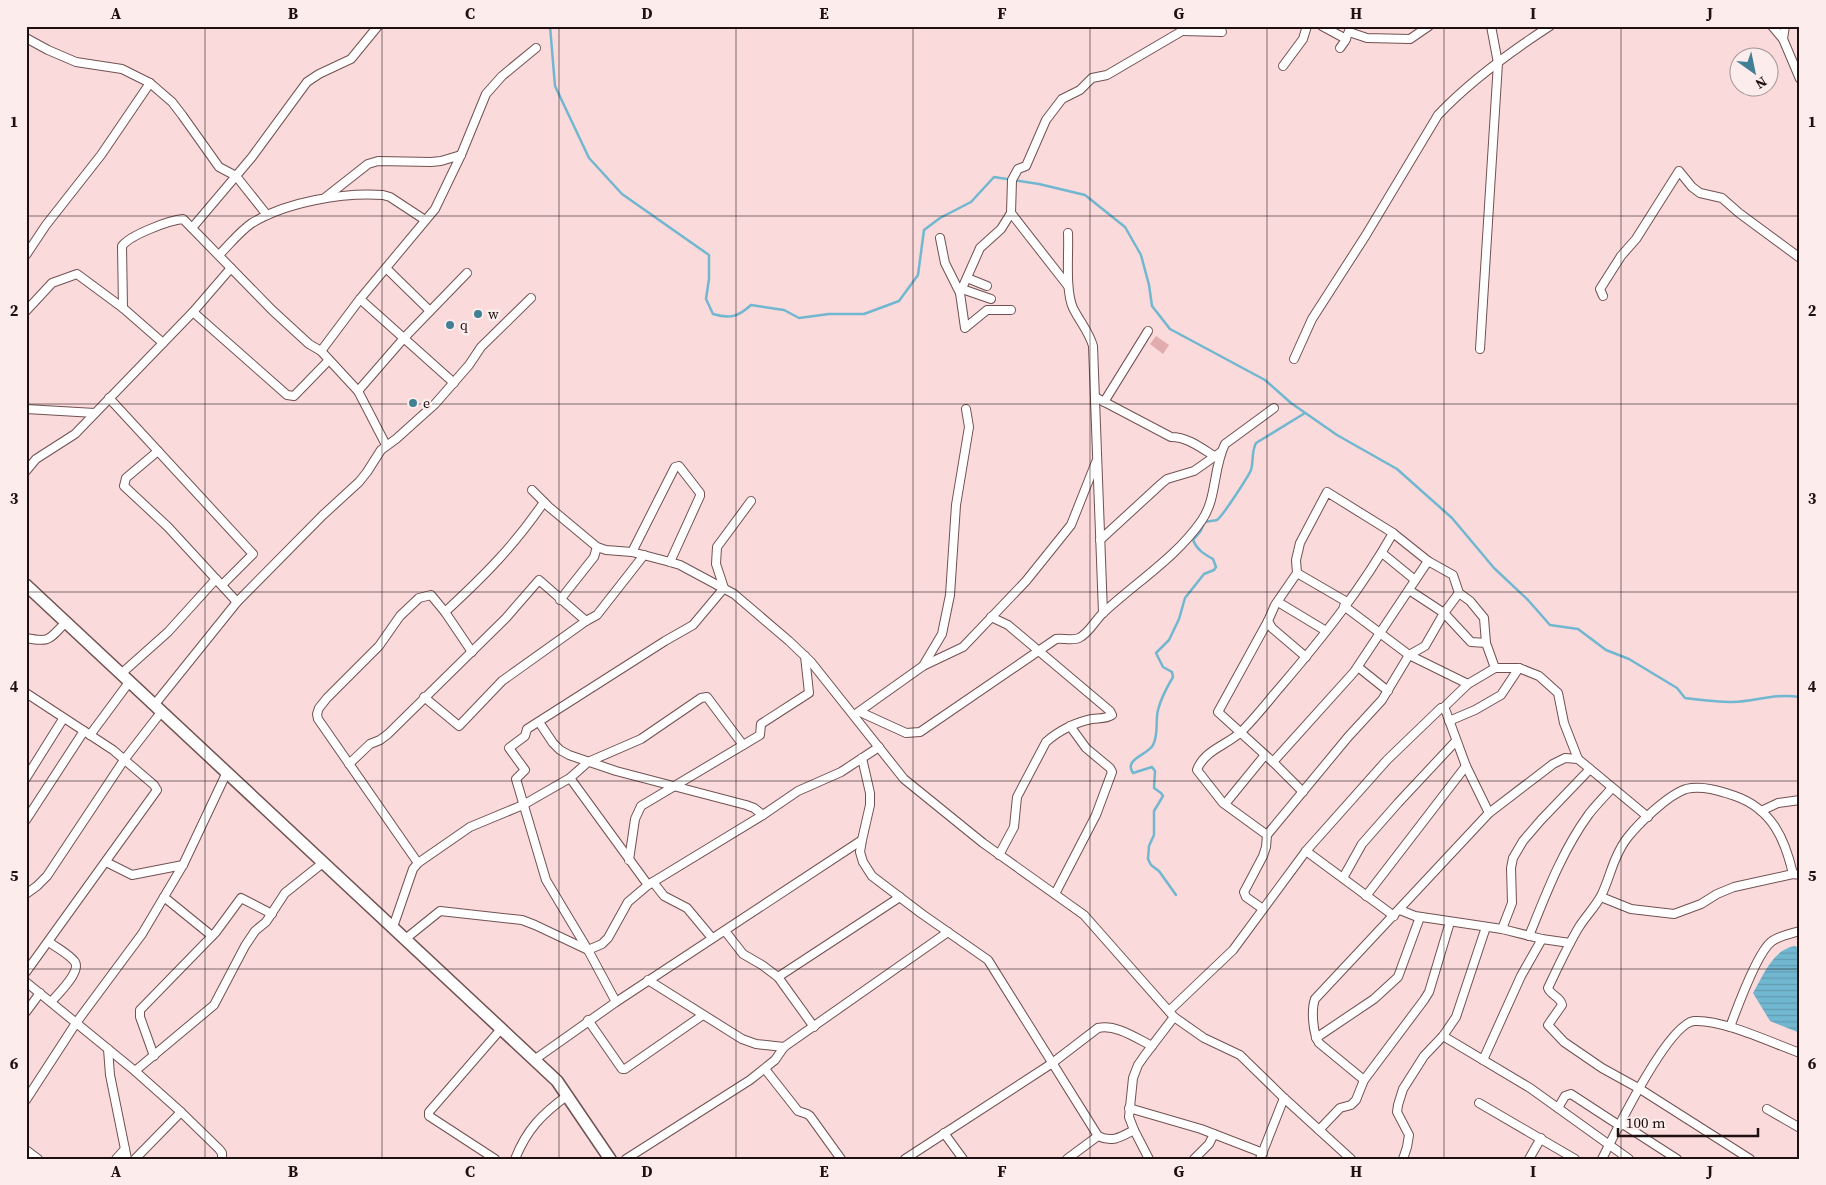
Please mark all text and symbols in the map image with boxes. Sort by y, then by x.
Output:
text: A [111,2,122,24]
text: B [288,2,299,24]
text: C [465,2,475,24]
text: D [641,2,653,24]
text: E [819,2,829,24]
text: F [997,2,1007,24]
text: G [1174,2,1185,24]
text: H [1350,2,1362,24]
text: I [1530,2,1536,24]
text: J [1706,2,1713,24]
north arrow [1728,48,1778,98]
text: N [1751,72,1771,94]
text: 1 [10,110,18,132]
text: 1 [1808,110,1816,132]
text: 2 [10,299,19,321]
text: 2 [1808,299,1817,321]
place label: w [488,304,499,324]
marker: w [472,308,484,320]
place label: q [460,315,468,335]
marker: q [444,319,456,331]
place label: e [423,393,430,413]
marker: e [407,397,419,409]
text: 3 [10,487,19,509]
text: 3 [1808,487,1817,509]
text: 4 [10,675,19,697]
text: 4 [1808,675,1817,697]
text: 5 [10,864,19,886]
text: 5 [1808,864,1817,886]
text: 6 [10,1052,19,1074]
text: 6 [1808,1052,1817,1074]
scale bar [1618,1105,1758,1137]
text: 100 m [1626,1112,1666,1133]
text: A [111,1160,122,1182]
text: B [288,1160,299,1182]
text: C [465,1160,475,1182]
text: D [641,1160,653,1182]
text: E [819,1160,829,1182]
text: F [997,1160,1007,1182]
text: G [1174,1160,1185,1182]
text: H [1350,1160,1362,1182]
text: I [1530,1160,1536,1182]
text: J [1706,1160,1713,1182]

